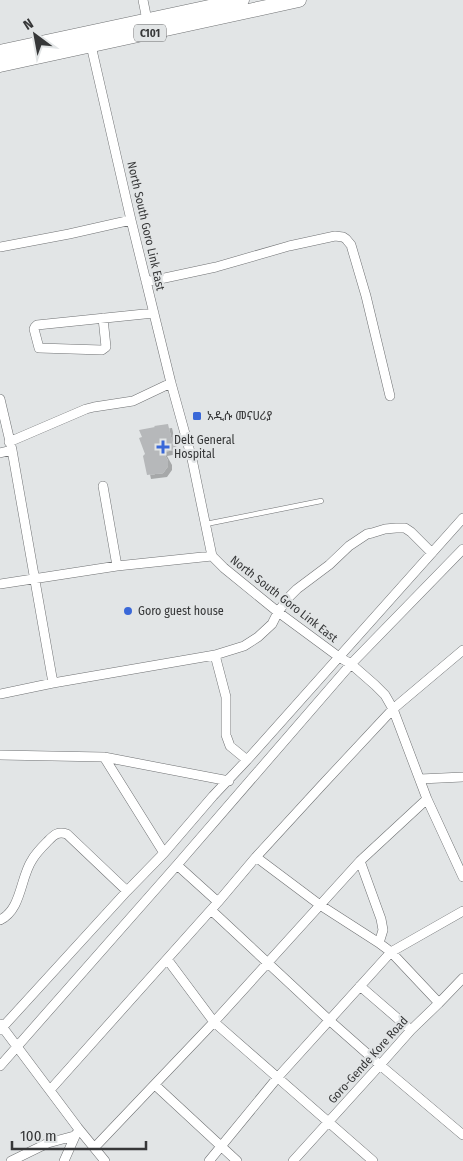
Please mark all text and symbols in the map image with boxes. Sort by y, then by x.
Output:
north arrow [10,10,60,60]
text: N [20,15,36,34]
road number: C101 [134,24,166,42]
street label: North South Goro Link East [124,160,168,292]
place label: አዲሱ መናሀሪያ [207,409,273,423]
marker: አዲሱ መናሀሪያ [191,410,203,422]
place label: Delt General Hospital [174,433,235,461]
marker: Delt General Hospital [156,440,170,454]
street label: North South Goro Link East [228,553,340,645]
place label: Goro guest house [138,604,224,618]
marker: Goro guest house [122,605,134,617]
street label: Goro-Gende Kore Road [325,1014,411,1106]
scale bar [12,1118,146,1150]
text: 100 m [20,1127,57,1145]

